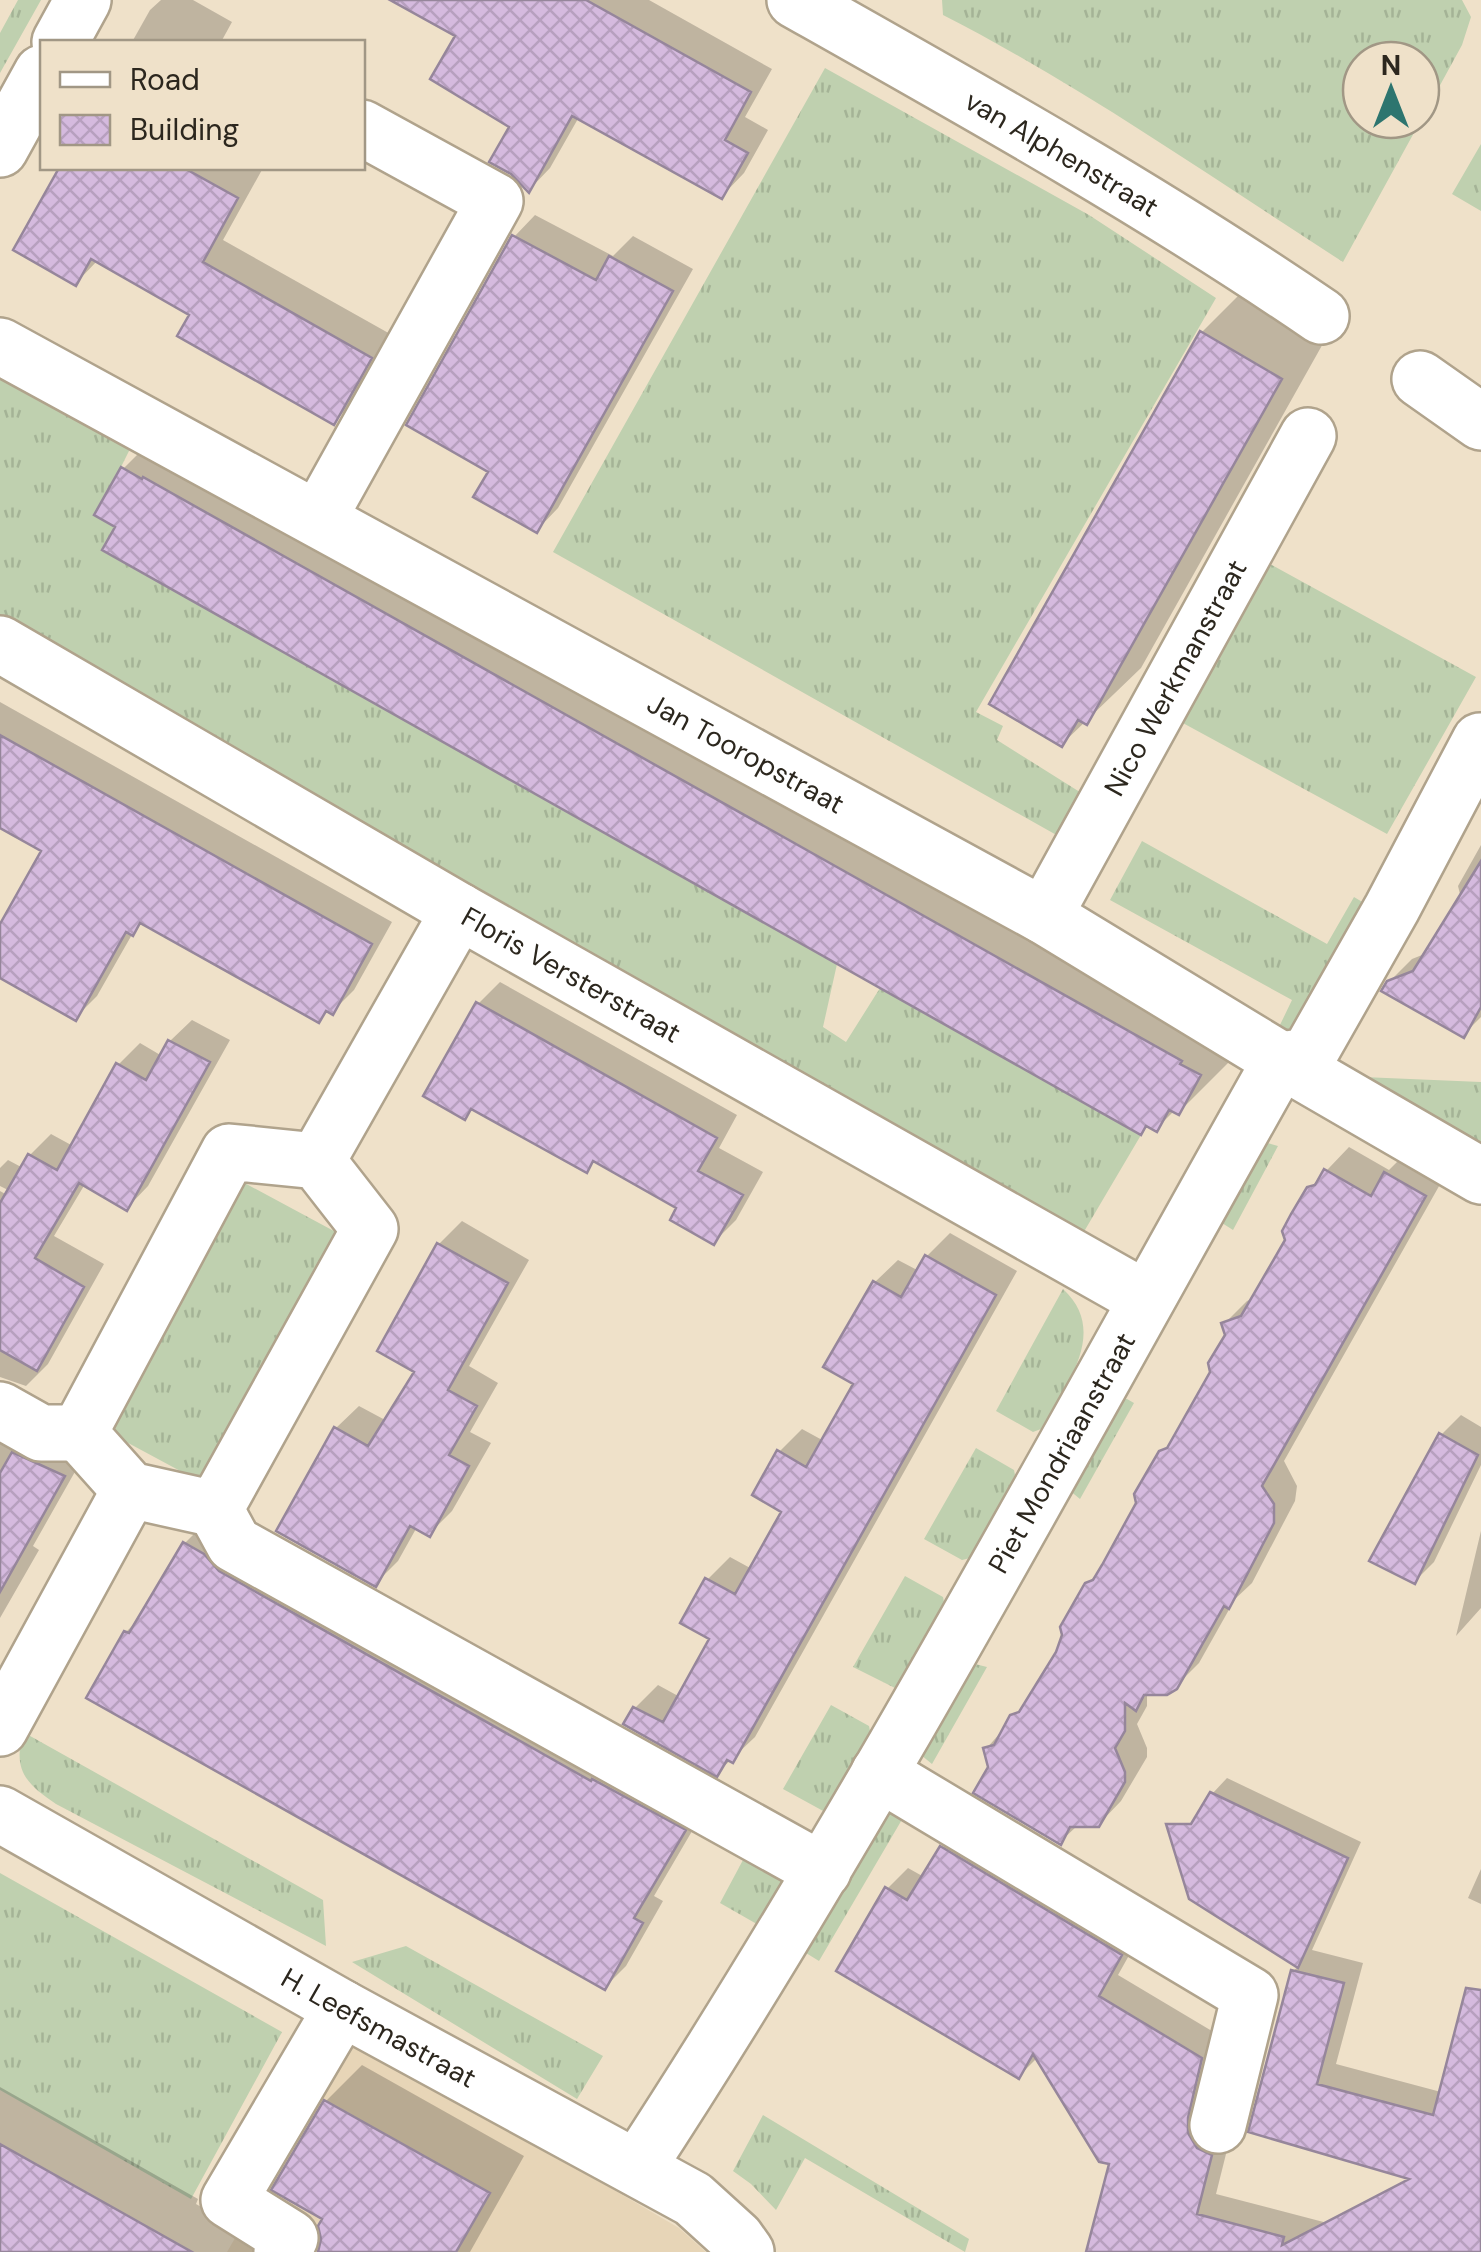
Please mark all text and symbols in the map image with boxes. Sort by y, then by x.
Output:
legend [40,40,365,170]
north arrow [1341,40,1441,140]
text: N [1381,47,1401,84]
text: Road [130,60,200,99]
street label: van Alphenstraat [958,82,1166,225]
text: Building [130,110,239,149]
street label: Nico Werkmanstraat [1095,553,1255,802]
street label: Jan Tooropstraat [641,685,851,822]
street label: Floris Versterstraat [455,898,687,1051]
street label: Piet Mondriaanstraat [979,1326,1144,1580]
street label: H. Leefsmastraat [275,1959,483,2096]

